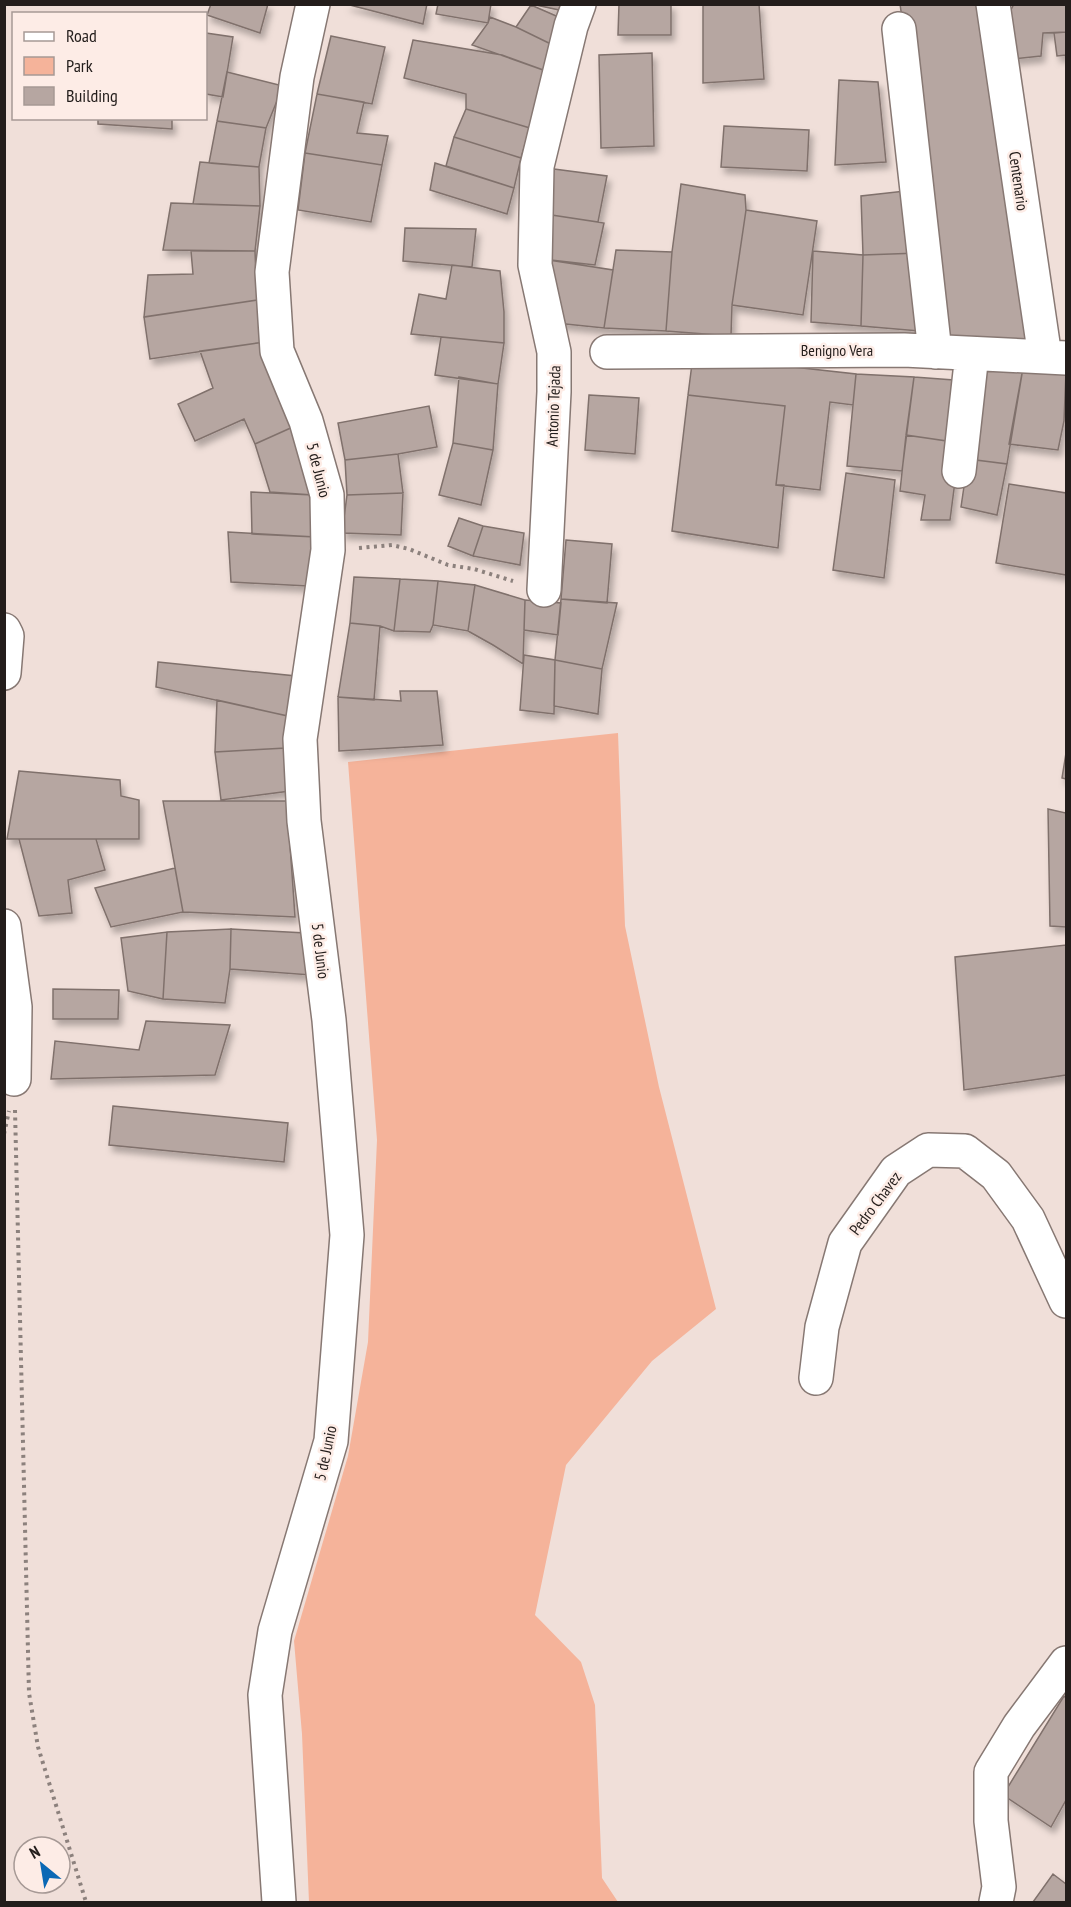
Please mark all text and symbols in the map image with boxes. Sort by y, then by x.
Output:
legend [12,12,207,120]
text: Road [66,24,97,47]
text: Park [66,54,93,77]
text: Building [66,84,118,107]
street label: Centenario [1005,150,1033,212]
street label: Benigno Vera [801,340,873,360]
street label: Antonio Tejada [542,365,564,447]
street label: 5 de Junio [303,441,335,500]
street label: 5 de Junio [308,922,334,980]
street label: Pedro Chavez [845,1167,905,1239]
street label: 5 de Junio [309,1424,341,1482]
north arrow [12,1835,72,1895]
text: N [26,1841,43,1863]

